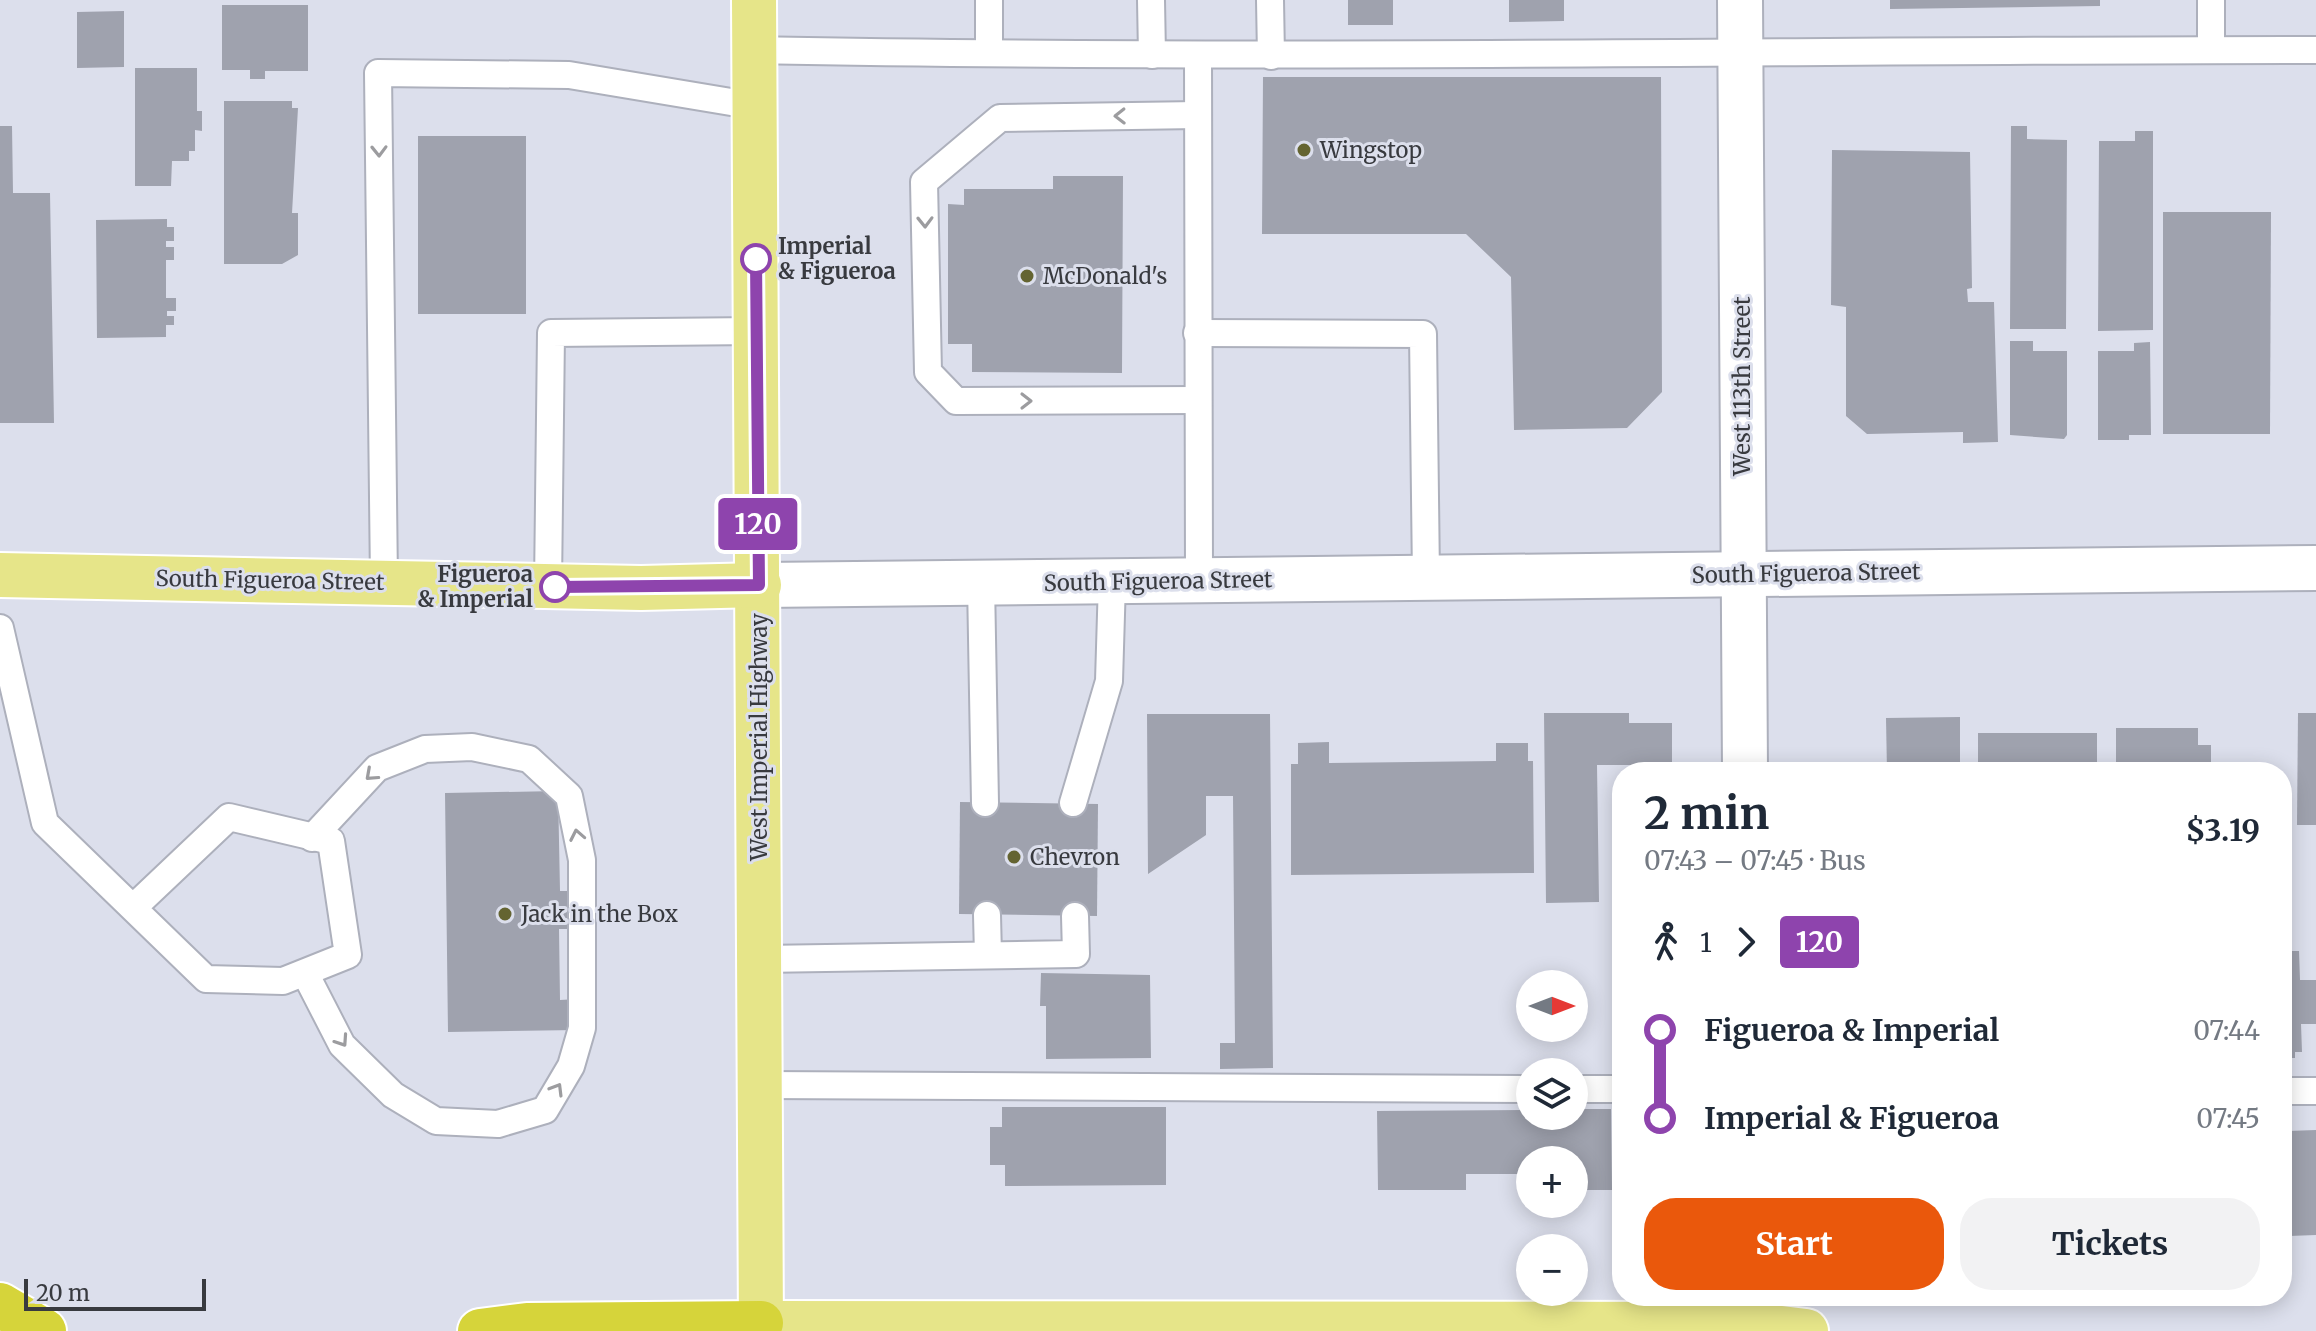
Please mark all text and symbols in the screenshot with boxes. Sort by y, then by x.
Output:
one-way arrow [1113,107,1126,125]
place label: Wingstop [1319,136,1422,164]
marker: Wingstop [1295,141,1313,159]
one-way arrow [370,145,388,158]
one-way arrow [916,216,934,229]
place label: Imperial & Figueroa [778,232,896,285]
marker: Imperial & Figueroa [741,244,771,274]
place label: McDonald's [1043,262,1167,290]
marker: McDonald's [1018,267,1036,285]
street label: West 113th Street [1728,296,1756,477]
one-way arrow [1020,392,1033,409]
line badge: 120 [712,498,804,550]
text: 120 [734,506,782,542]
street label: South Figueroa Street [1691,557,1921,589]
place label: Figueroa & Imperial [417,560,533,613]
street label: South Figueroa Street [155,564,385,596]
street label: South Figueroa Street [1043,565,1273,597]
marker: Figueroa & Imperial [540,572,570,602]
street label: West Imperial Highway [745,613,773,862]
one-way arrow [366,766,381,780]
text: 2 min [1644,786,1769,841]
text: $3.19 [2186,811,2260,849]
one-way arrow [569,829,586,842]
place label: Chevron [1030,843,1120,871]
text: 07:43 – 07:45 · Bus [1644,844,1866,877]
marker: Chevron [1005,848,1023,866]
place label: Jack in the Box [520,900,678,928]
marker: Jack in the Box [496,905,514,923]
icon: walk [1644,920,1688,964]
icon: forward [1724,920,1768,964]
text: 120 [1796,924,1843,960]
text: 1 [1700,926,1712,959]
north arrow [1516,970,1588,1042]
map controls [1516,970,1588,1306]
text: Figueroa & Imperial [1704,1011,1999,1049]
text: 07:44 [2193,1014,2260,1047]
one-way arrow [333,1033,348,1047]
button: layers [1516,1058,1588,1130]
one-way arrow [548,1083,563,1098]
text: Imperial & Figueroa [1704,1099,1999,1137]
text: 07:45 [2196,1102,2260,1135]
button: + [1516,1146,1588,1218]
button: Start [1644,1198,1944,1290]
button: Tickets [1960,1198,2260,1290]
button: − [1516,1234,1588,1306]
scale bar [24,1275,206,1311]
text: 20 m [36,1279,90,1307]

